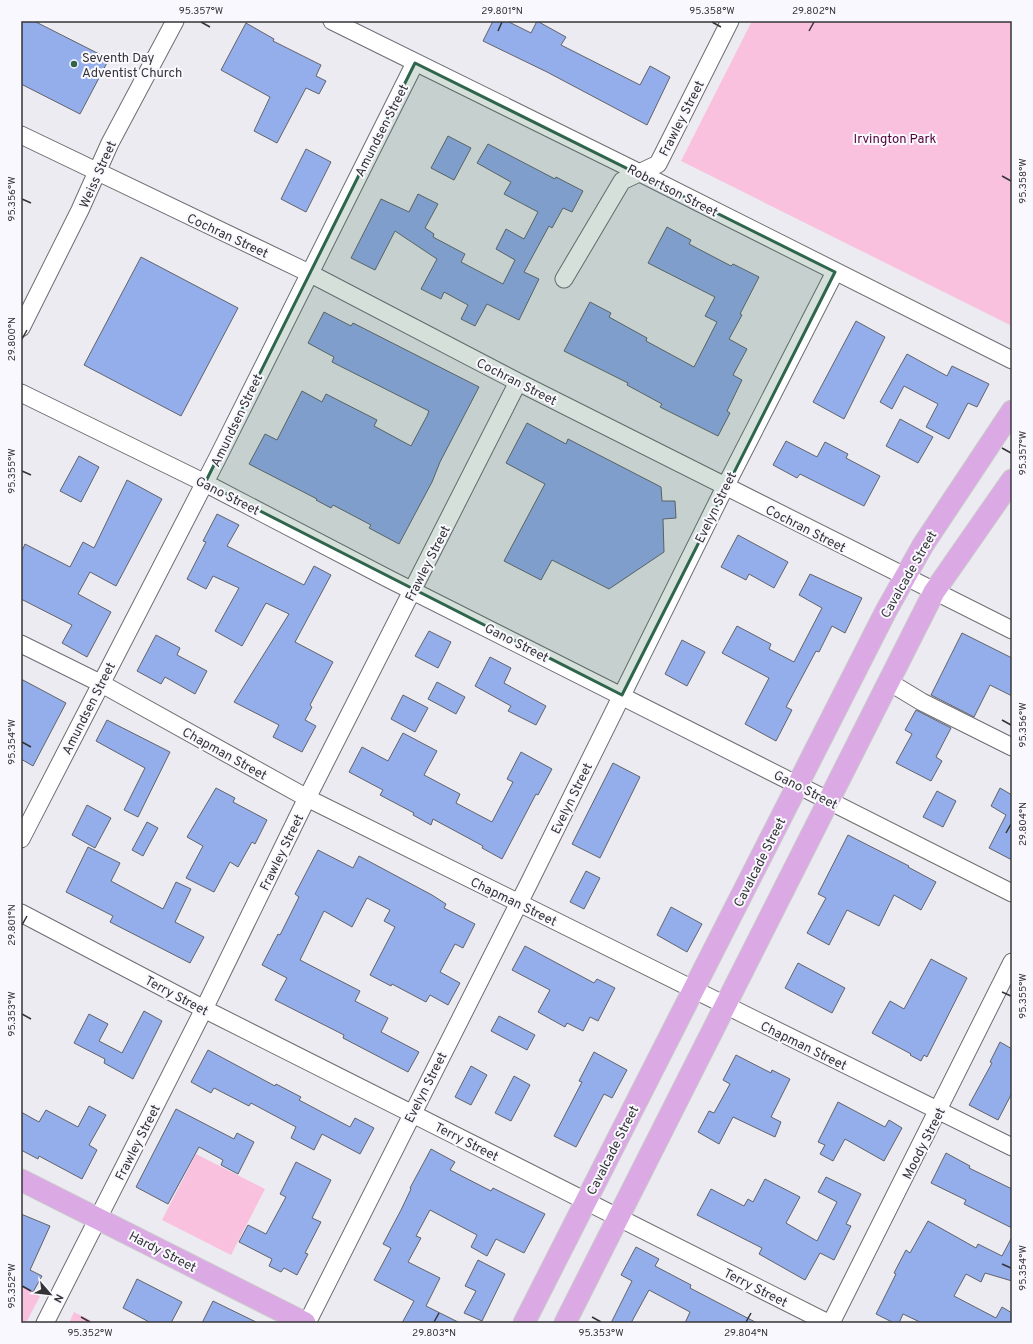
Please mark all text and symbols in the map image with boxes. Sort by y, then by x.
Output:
text: 95.357°W [179,5,223,18]
text: 29.801°N [481,5,523,18]
text: 95.358°W [689,5,735,18]
text: 29.802°N [792,5,836,18]
place label: Seventh Day Adventist Church [82,51,182,82]
marker: Seventh Day Adventist Church [69,59,79,69]
street label: Frawley Street [657,78,709,160]
street label: Amundsen Street [353,82,413,180]
park label: Irvington Park [854,132,937,148]
street label: Weiss Street [77,139,121,211]
text: 95.358°W [1017,158,1030,204]
street label: Robertson Street [624,162,720,222]
text: 95.356°W [6,176,19,222]
street label: Cochran Street [184,211,270,263]
text: 29.800°N [6,317,19,361]
street label: Cochran Street [473,356,559,410]
street label: Amundsen Street [208,372,267,470]
text: 95.357°W [1017,431,1030,475]
text: 95.355°W [6,448,19,494]
street label: Evelyn Street [693,470,741,546]
street label: Gano Street [192,474,262,520]
street label: Cochran Street [762,503,848,557]
street label: Frawley Street [403,523,455,605]
street label: Cavalcade Street [878,528,941,622]
street label: Gano Street [481,621,551,667]
street label: Amundsen Street [60,660,120,758]
text: 95.356°W [1017,702,1030,748]
text: 95.354°W [6,719,19,765]
street label: Chapman Street [179,725,269,785]
street label: Evelyn Street [549,761,597,837]
street label: Gano Street [770,768,840,814]
text: 29.804°N [1017,802,1030,846]
street label: Frawley Street [257,812,308,894]
street label: Cavalcade Street [731,815,790,910]
street label: Chapman Street [467,875,559,931]
text: 29.801°N [6,904,19,946]
street label: Terry Street [142,973,211,1020]
text: 95.355°W [1017,973,1030,1019]
text: 95.353°W [6,991,19,1037]
street label: Chapman Street [757,1019,849,1075]
street label: Evelyn Street [402,1050,451,1126]
street label: Frawley Street [113,1102,165,1184]
street label: Cavalcade Street [584,1103,643,1198]
street label: Moody Street [900,1105,950,1182]
street label: Terry Street [432,1120,501,1166]
street label: Hardy Street [126,1229,199,1277]
text: 95.354°W [1017,1245,1030,1291]
text: 95.352°W [6,1263,19,1309]
street label: Terry Street [721,1266,790,1312]
north arrow [30,1274,70,1314]
text: N [50,1291,66,1305]
text: 95.352°W [67,1327,113,1340]
text: 29.803°N [412,1327,456,1340]
text: 95.353°W [578,1327,624,1340]
text: 29.804°N [724,1327,768,1340]

